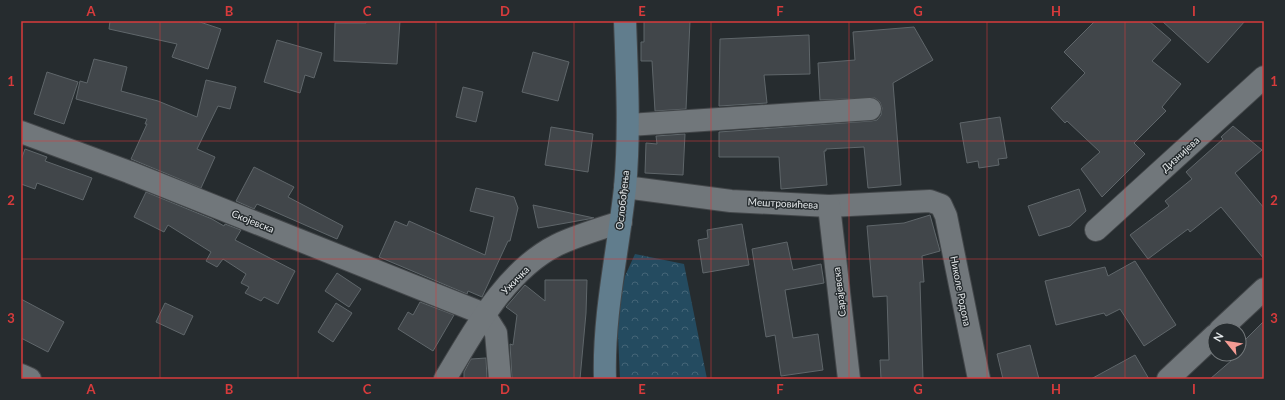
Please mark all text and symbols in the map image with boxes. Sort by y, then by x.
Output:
text: A [85,3,96,19]
text: B [225,3,234,19]
text: C [363,3,372,19]
text: D [500,3,510,19]
text: E [638,3,646,19]
text: F [776,3,784,19]
text: G [913,3,923,19]
text: H [1051,3,1061,19]
text: I [1192,3,1196,19]
text: 1 [7,73,15,89]
text: 1 [1270,73,1278,89]
street label: Дизнијева [1159,134,1202,174]
street label: Ослобођења [613,170,631,230]
text: 2 [7,192,15,208]
text: 2 [1270,192,1278,208]
street label: Мештровићева [747,195,819,211]
street label: Скојевска [230,207,276,235]
street label: Николе Родопа [948,255,974,327]
street label: Ужичка [499,263,531,297]
street label: Сарајевска [830,267,848,317]
text: 3 [7,310,15,326]
text: 3 [1270,310,1278,326]
north arrow [1207,322,1247,362]
text: N [1210,330,1226,344]
text: A [85,381,96,397]
text: B [225,381,234,397]
text: C [363,381,372,397]
text: D [500,381,510,397]
text: E [638,381,646,397]
text: F [776,381,784,397]
text: G [913,381,923,397]
text: H [1051,381,1061,397]
text: I [1192,381,1196,397]

